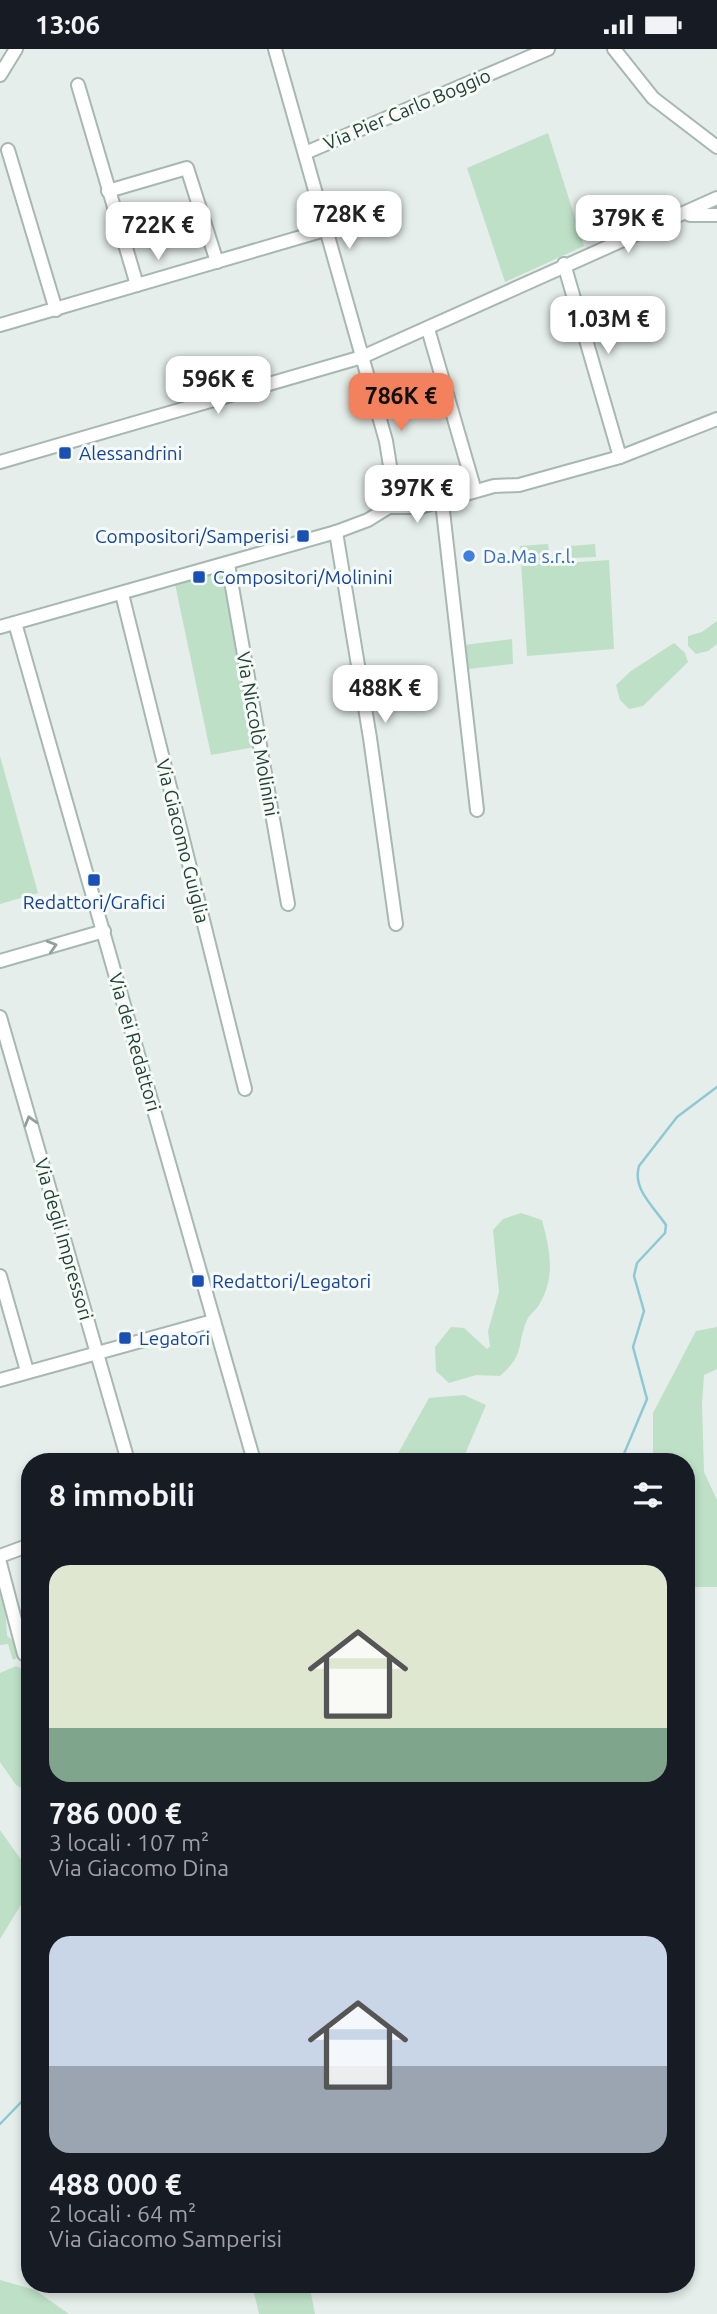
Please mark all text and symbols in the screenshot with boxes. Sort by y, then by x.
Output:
text: 13:06 [35,10,100,39]
street label: Via Pier Carlo Boggio [320,64,494,154]
pin: 728K € [292,191,406,251]
pin: 379K € [571,195,685,255]
text: 728K € [313,201,385,226]
pin: 722K € [101,203,215,262]
text: 379K € [592,205,664,230]
text: 722K € [122,212,194,237]
pin: 1.03M € [543,296,673,356]
text: 1.03M € [566,306,650,331]
pin: 596K € [161,357,275,416]
text: 596K € [182,366,254,391]
pin: 786K € [344,373,458,433]
text: 786K € [365,383,437,408]
place label: Alessandrini [79,442,182,464]
marker: Alessandrini [57,445,73,461]
pin: 397K € [360,465,474,525]
text: 397K € [381,475,453,500]
place label: Compositori/Samperisi [95,525,289,547]
marker: Compositori/Samperisi [295,528,311,544]
place label: Da.Ma s.r.l. [483,545,575,567]
marker: Da.Ma s.r.l. [461,548,477,564]
place label: Compositori/Molinini [213,566,393,588]
marker: Compositori/Molinini [191,569,207,585]
street label: Via Niccolò Molinini [233,650,283,818]
pin: 488K € [328,665,442,725]
text: 488K € [349,675,421,700]
street label: Via Giacomo Guiglia [152,757,214,925]
marker: Redattori/Grafici [86,872,102,888]
place label: Redattori/Grafici [23,891,165,913]
one-way arrow [46,940,58,955]
street label: Via dei Redattori [105,970,165,1114]
one-way arrow [24,1115,39,1127]
street label: Via degli Impressori [30,1156,98,1322]
place label: Redattori/Legatori [212,1270,371,1292]
marker: Redattori/Legatori [190,1273,206,1289]
place label: Legatori [139,1327,210,1349]
marker: Legatori [117,1330,133,1346]
icon: filters [629,1476,667,1514]
text: 8 immobili [49,1478,195,1512]
icon: home [295,1611,421,1737]
text: 786 000 € [49,1796,182,1830]
text: 3 locali · 107 m² [49,1830,209,1855]
text: Via Giacomo Dina [49,1855,229,1880]
icon: home [295,1982,421,2108]
text: 488 000 € [49,2167,182,2201]
text: 2 locali · 64 m² [49,2201,196,2226]
text: Via Giacomo Samperisi [49,2226,282,2251]

